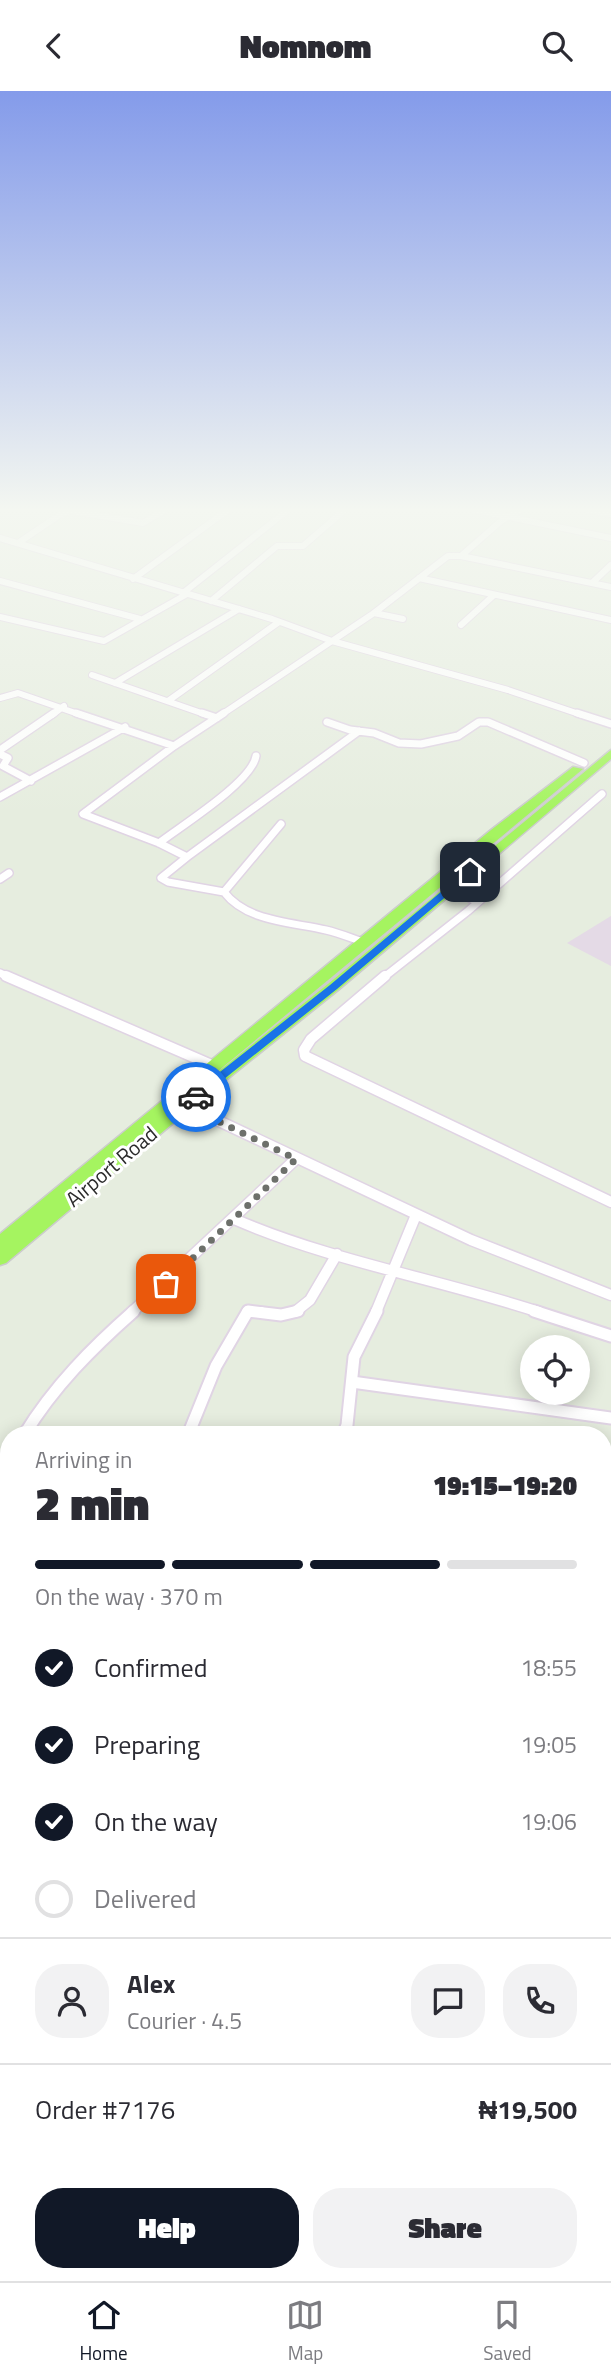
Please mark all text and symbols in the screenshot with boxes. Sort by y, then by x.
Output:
text: Nomnom [240,22,371,70]
icon: back [35,27,73,65]
icon: search [538,27,576,65]
pin [440,842,500,902]
icon: home [451,853,489,891]
courier [161,1062,231,1132]
icon: car [177,1078,215,1116]
street label: Airport Road [58,1118,164,1214]
pin [136,1254,196,1314]
icon: bag [147,1265,185,1303]
map controls [520,1335,590,1405]
button: locate [520,1335,590,1405]
text: Arriving in [35,1442,132,1477]
text: 19:15–19:20 [433,1466,577,1505]
text: 2 min [35,1468,149,1538]
text: On the way · 370 m [35,1579,223,1614]
text: Confirmed [94,1648,208,1687]
icon: check [35,1649,73,1687]
text: 18:55 [520,1650,577,1685]
text: Preparing [94,1725,200,1764]
icon: check [35,1726,73,1764]
text: 19:05 [520,1727,577,1762]
text: On the way [94,1802,218,1841]
icon: check [35,1803,73,1841]
text: 19:06 [520,1804,577,1839]
text: Delivered [94,1879,197,1918]
button: person [35,1964,109,2038]
text: Alex [127,1964,175,2003]
button: chat [411,1964,485,2038]
button: phone [503,1964,577,2038]
text: Courier · 4.5 [127,2003,242,2038]
text: Order #7176 [35,2090,175,2129]
text: ₦19,500 [479,2090,577,2129]
button: Help [35,2188,299,2268]
button: Share [313,2188,577,2268]
tab: Home [79,2296,128,2367]
tab: Map [286,2296,324,2367]
tab: Saved [483,2296,532,2367]

